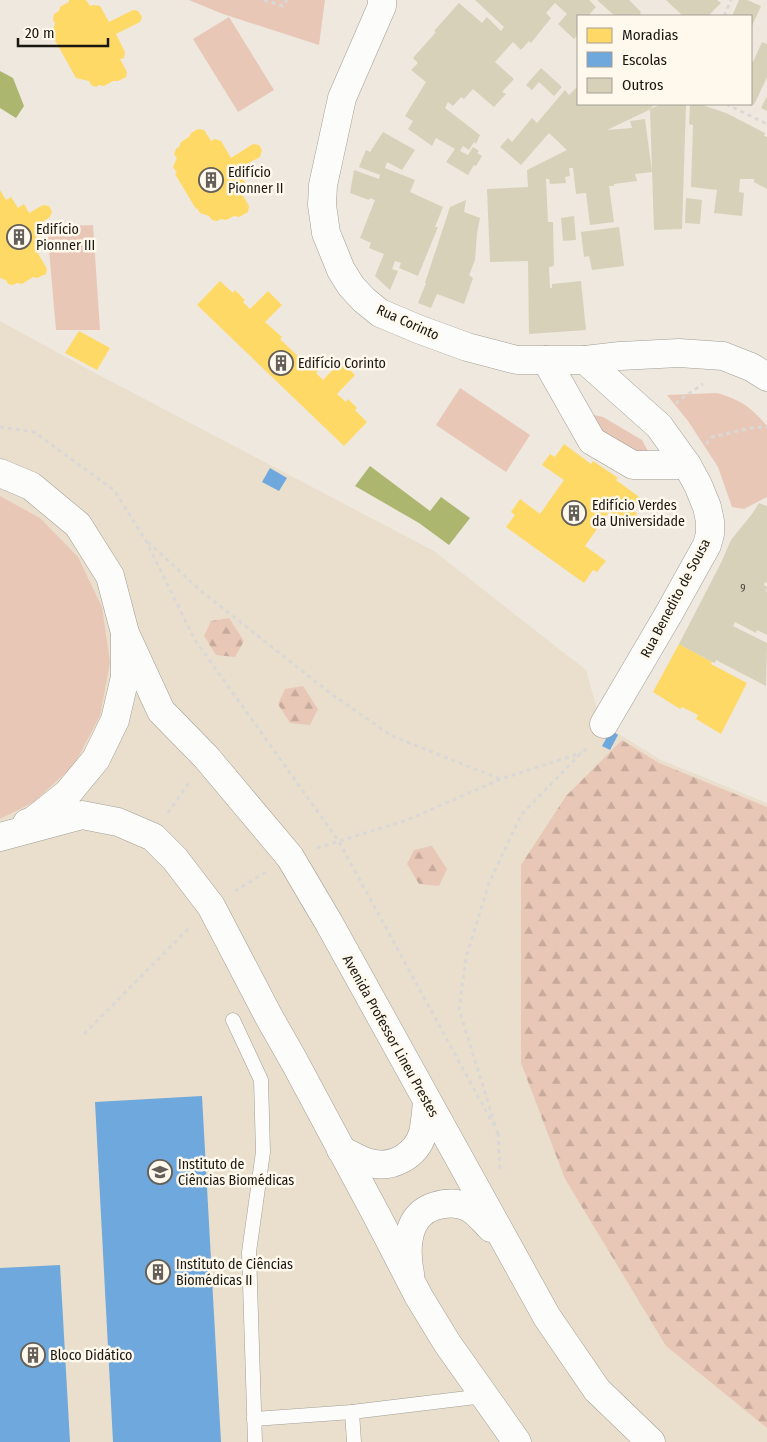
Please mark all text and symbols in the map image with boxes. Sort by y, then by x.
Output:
scale bar [18,15,108,47]
legend [577,15,752,105]
text: 20 m [25,24,55,42]
text: Moradias [622,26,678,44]
text: Escolas [622,51,667,69]
text: Outros [622,76,663,94]
place label: Edifício Pionner II [228,164,283,197]
building icon: Edifício Pionner II [198,167,224,193]
place label: Edifício Pionner III [36,221,95,254]
building icon: Edifício Pionner III [6,224,32,250]
street label: Rua Corinto [374,301,442,344]
building icon: Edifício Corinto [268,350,294,376]
place label: Edifício Corinto [298,355,386,372]
place label: Edifício Verdes da Universidade [592,497,685,530]
building icon: Edifício Verdes da Universidade [561,500,587,526]
street label: Rua Benedito de Sousa [637,536,714,661]
house number: 9 [740,582,746,595]
street label: Avenida Professor Lineu Prestes [339,952,442,1120]
place label: Instituto de Ciências Biomédicas [178,1156,294,1189]
school or university icon: Instituto de Ciências Biomédicas [147,1159,173,1185]
place label: Instituto de Ciências Biomédicas II [176,1256,293,1289]
building icon: Instituto de Ciências Biomédicas II [145,1259,171,1285]
building icon: Bloco Didático [20,1342,46,1368]
place label: Bloco Didático [50,1347,132,1364]

